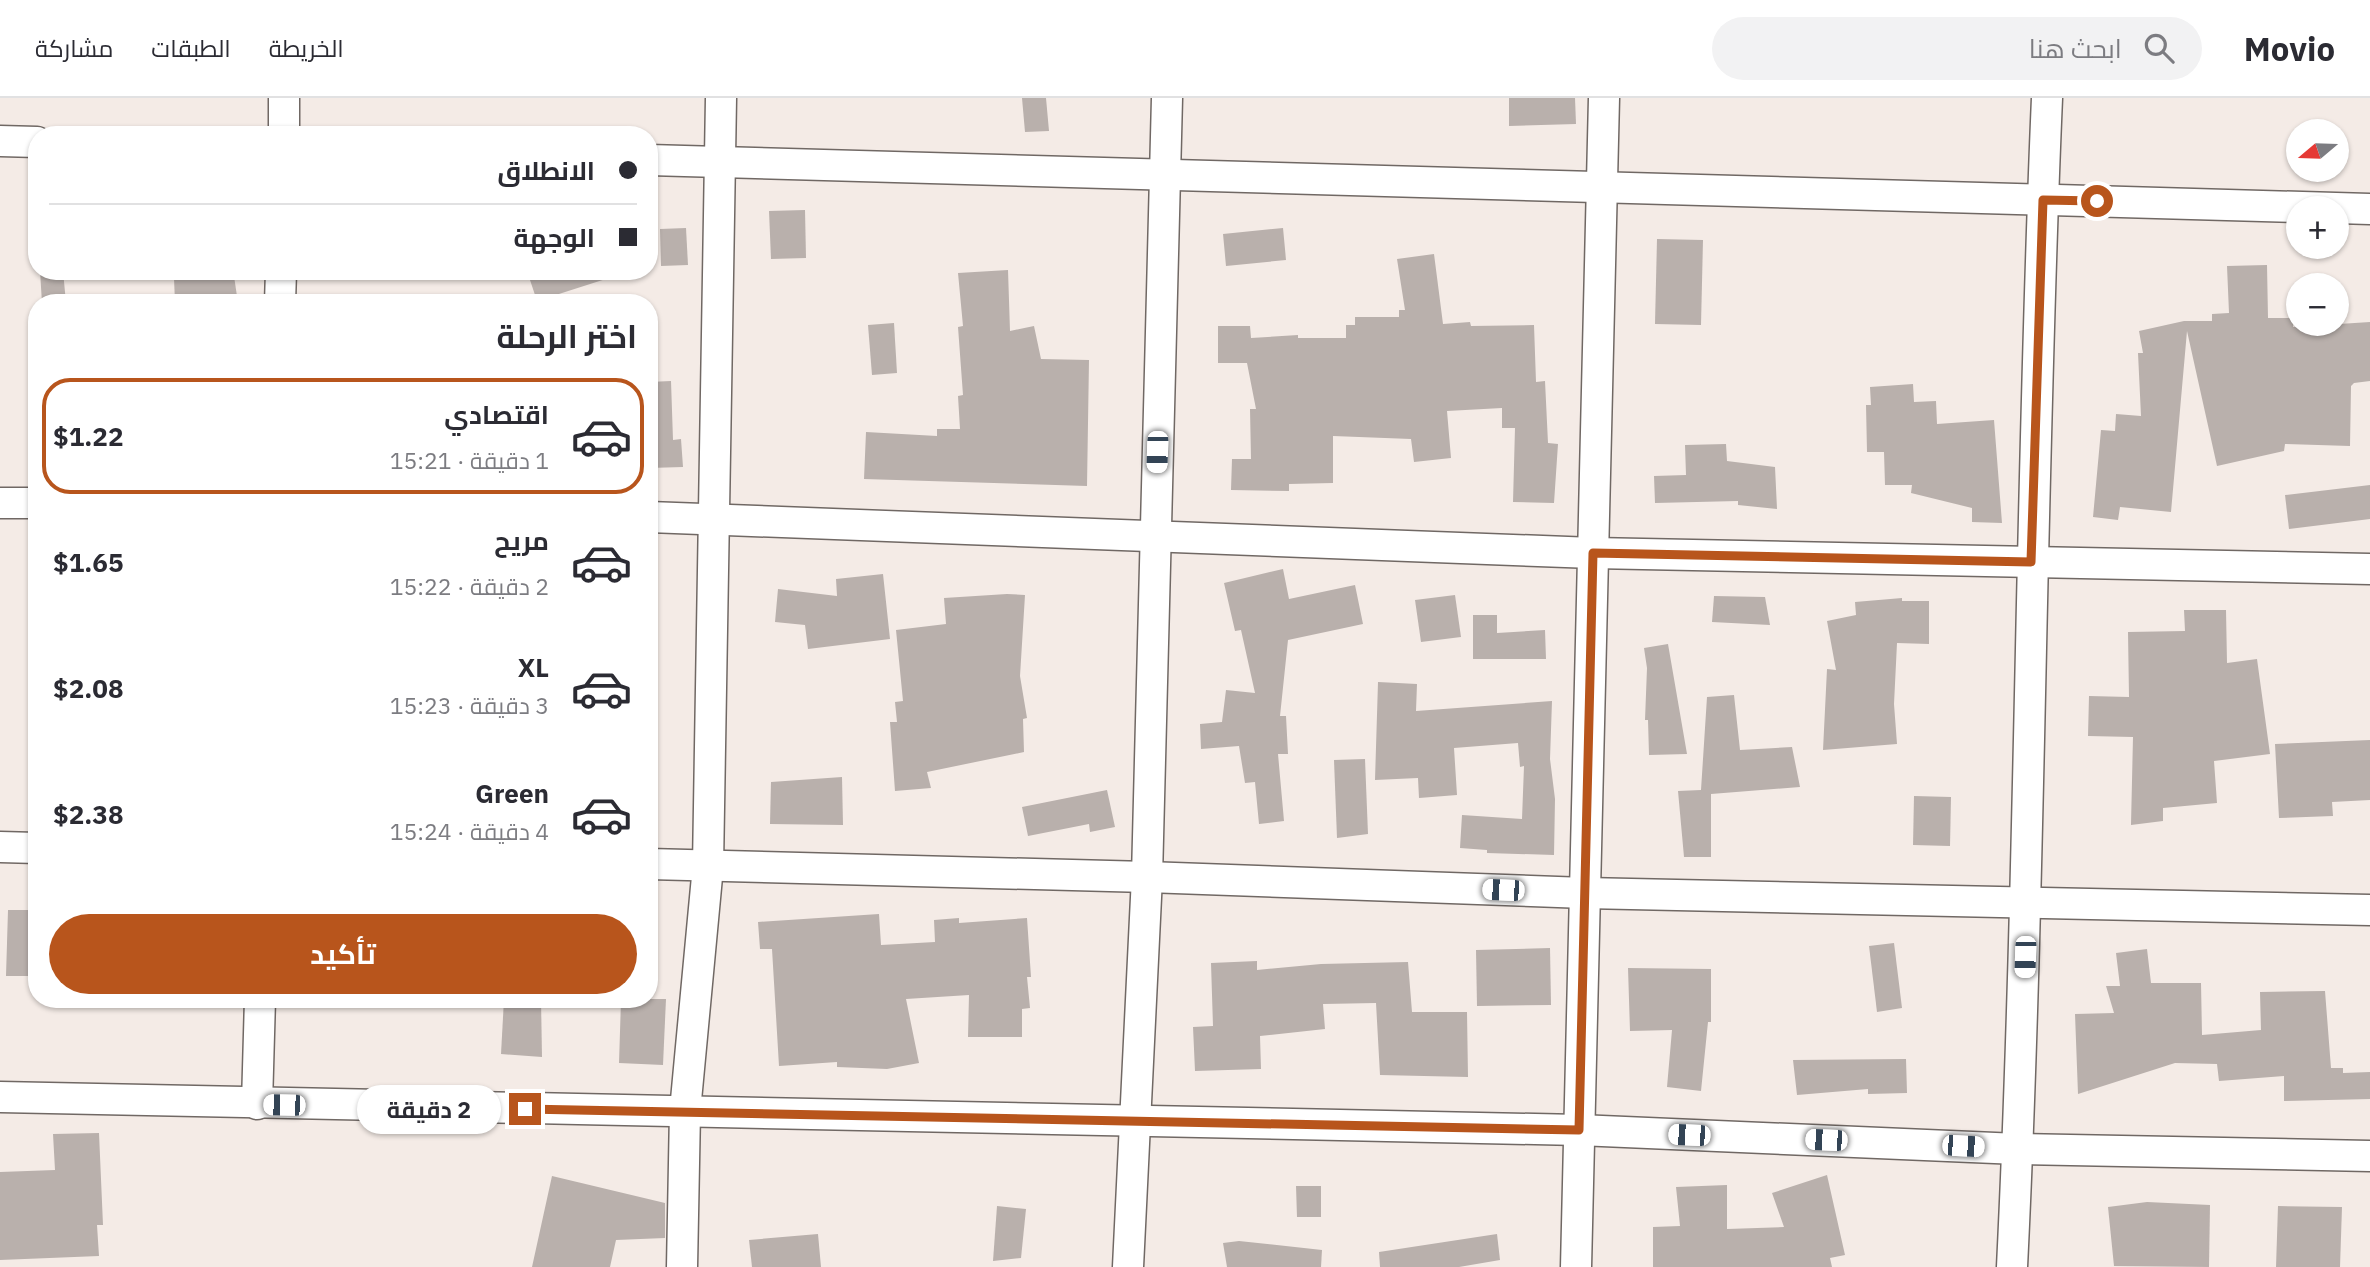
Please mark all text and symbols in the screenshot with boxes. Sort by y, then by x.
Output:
search box [1712,17,2202,80]
text: Movio [2244,27,2335,70]
icon: search [2140,29,2178,67]
text: ابحث هنا [2029,31,2122,65]
text: مشاركة [35,32,113,64]
text: الطبقات [151,32,231,64]
text: الخريطة [269,32,344,64]
north arrow [2286,119,2348,182]
map controls [2286,119,2349,336]
text: الانطلاق [497,153,595,187]
route start [2081,185,2113,217]
button: + [2286,196,2349,259]
text: الوجهة [514,220,595,254]
button: − [2286,273,2349,336]
text: اختر الرحلة [496,315,637,357]
text: اقتصادي [444,397,549,431]
icon: car [570,405,633,468]
text: $1.22 [53,419,124,453]
car [1146,431,1169,473]
text: 1 دقيقة · 15:21 [390,445,549,475]
text: مريح [494,523,549,557]
icon: car [570,531,633,594]
text: $1.65 [53,545,124,579]
text: 2 دقيقة · 15:22 [390,571,549,601]
text: XL [518,650,549,684]
icon: car [570,657,633,720]
text: $2.08 [53,671,124,705]
text: 3 دقيقة · 15:23 [390,690,549,720]
text: Green [475,776,549,810]
icon: car [570,783,633,846]
text: $2.38 [53,797,124,831]
text: 4 دقيقة · 15:24 [390,816,549,846]
car [1482,879,1525,901]
button: تأكيد [49,914,637,994]
car [2014,936,2037,978]
callout: 2 دقيقة [357,1084,500,1134]
route end [509,1093,541,1125]
car [263,1094,306,1116]
text: 2 دقيقة [387,1094,471,1124]
car [1668,1124,1711,1146]
car [1805,1129,1848,1151]
car [1942,1134,1985,1158]

